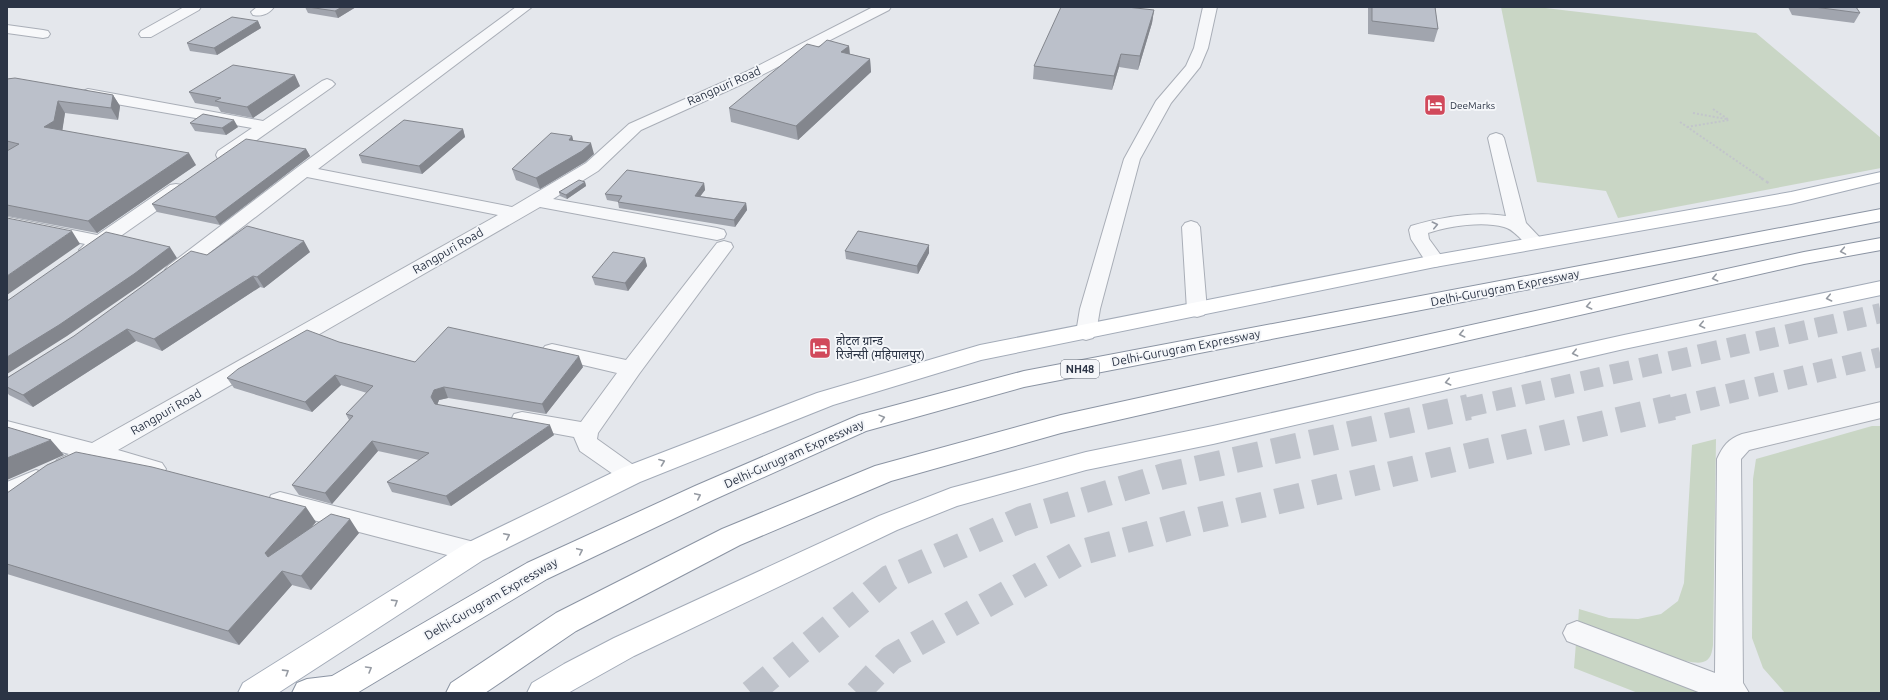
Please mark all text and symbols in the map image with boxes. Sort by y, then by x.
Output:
street label: Rangpuri Road [685,64,763,108]
hotel icon: DeeMarks [1422,92,1448,118]
place label: DeeMarks [1450,100,1495,111]
one-way arrow [1431,221,1438,229]
street label: Rangpuri Road [410,225,485,276]
one-way arrow [1839,246,1846,255]
street label: Delhi-Gurugram Expressway [1429,267,1581,308]
one-way arrow [1712,273,1719,281]
one-way arrow [1826,294,1832,302]
one-way arrow [1585,302,1592,310]
one-way arrow [1699,321,1705,329]
street label: Delhi-Gurugram Expressway [1110,327,1262,368]
one-way arrow [1458,330,1465,338]
place label: होटल ग्रान्ड रिजेन्सी (महिपालपुर) [836,333,925,363]
hotel icon: होटल ग्रान्ड रिजेन्सी (महिपालपुर) [807,335,833,361]
one-way arrow [1572,349,1578,357]
road number: NH48 [1061,360,1099,378]
one-way arrow [1445,377,1451,385]
street label: Rangpuri Road [128,386,203,437]
one-way arrow [879,414,885,422]
street label: Delhi-Gurugram Expressway [722,417,866,490]
one-way arrow [659,459,666,467]
one-way arrow [694,493,701,501]
one-way arrow [503,533,510,541]
one-way arrow [576,548,584,556]
street label: Delhi-Gurugram Expressway [422,555,560,642]
one-way arrow [391,599,398,607]
one-way arrow [365,667,372,674]
one-way arrow [282,669,289,677]

